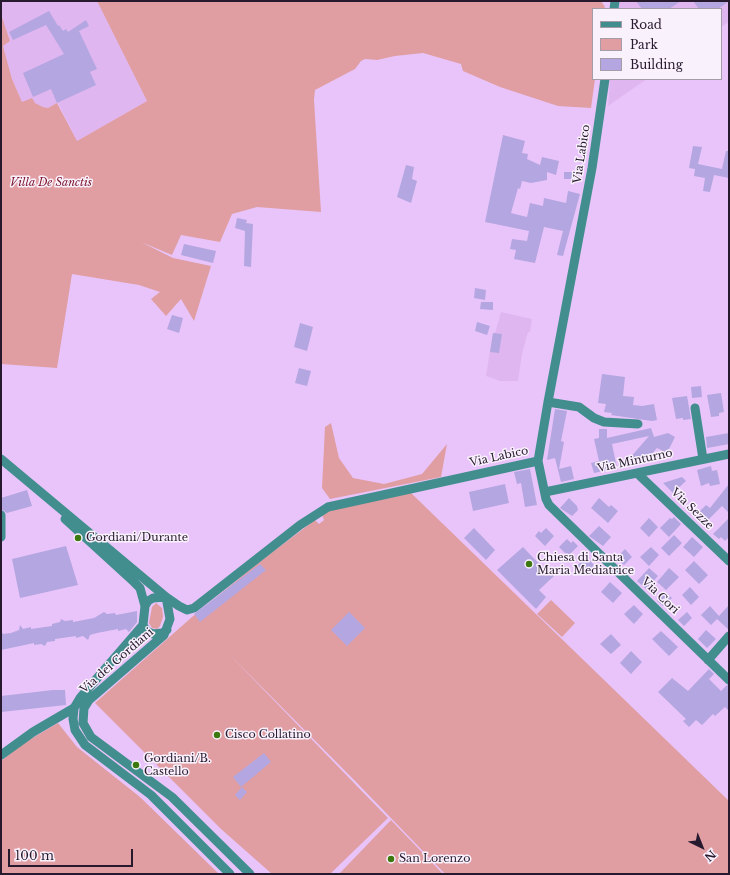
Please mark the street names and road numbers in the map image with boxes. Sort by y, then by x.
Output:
street label: Via Labico [571,124,593,184]
street label: Via Labico [468,444,530,470]
street label: Via Minturno [596,447,674,475]
street label: Via Sezze [668,486,716,532]
street label: Via Cori [639,575,681,617]
street label: Via dei Gordiani [78,626,156,696]

